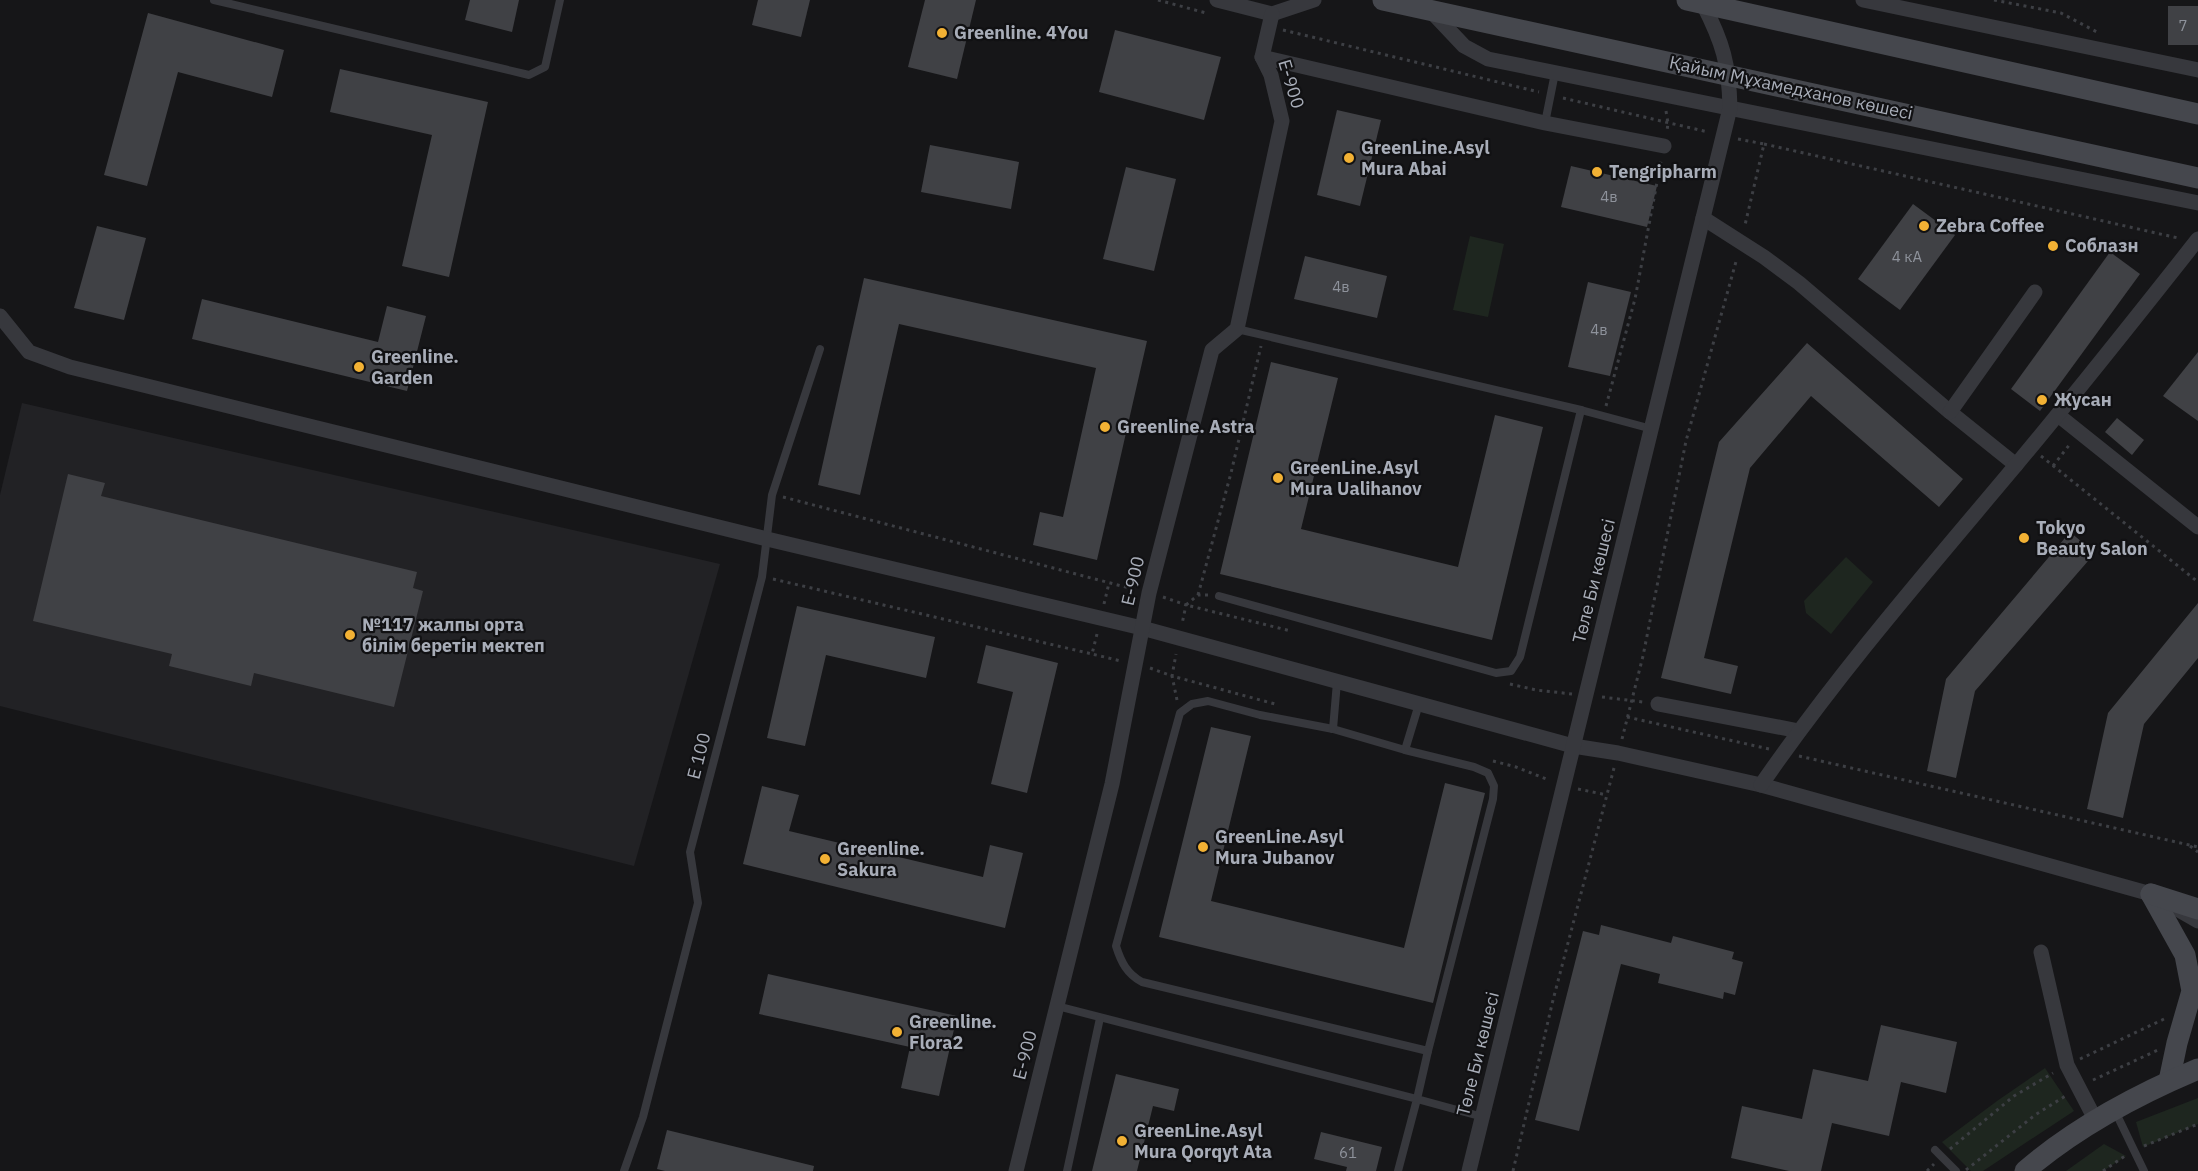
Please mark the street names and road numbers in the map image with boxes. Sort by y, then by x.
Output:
street label: Қайым Мұхамедханов көшесі [1667,50,1915,125]
street label: E-900 [1273,57,1310,111]
street label: Төле Би көшесі [1567,516,1620,645]
street label: E-900 [1116,554,1149,608]
street label: E 100 [682,730,715,782]
street label: Төле Би көшесі [1451,989,1504,1118]
street label: E-900 [1007,1028,1042,1082]

